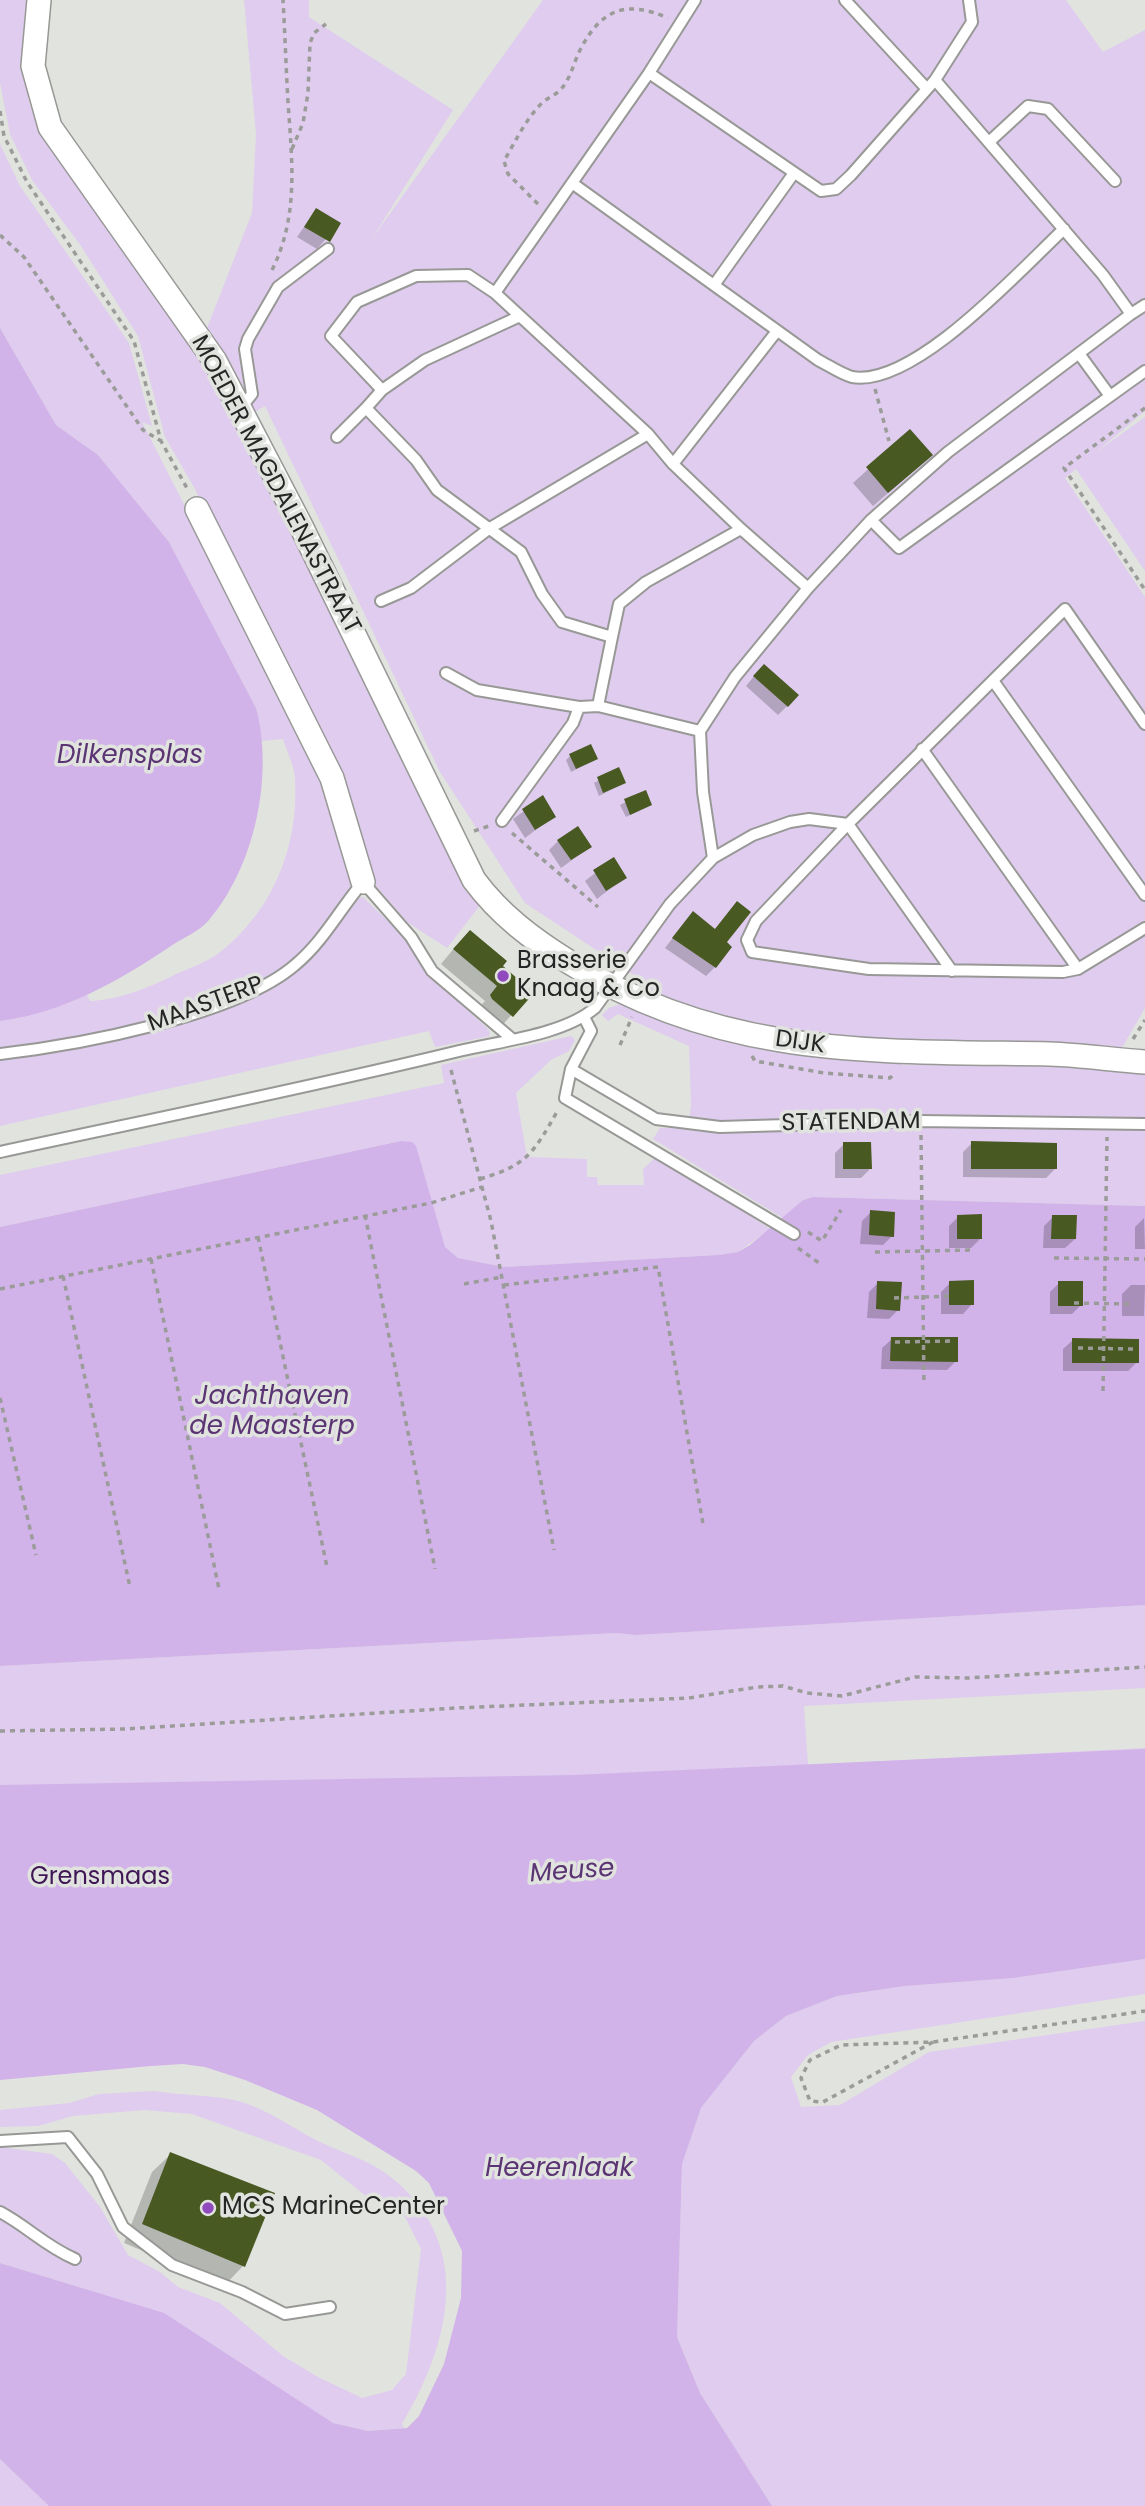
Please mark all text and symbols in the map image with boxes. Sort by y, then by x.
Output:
street label: MOEDER MAGDALENASTRAAT [184,331,366,639]
water label: Dilkensplas [57,740,203,772]
place label: Brasserie Knaag & Co [517,948,660,1004]
marker: Brasserie Knaag & Co [495,968,511,984]
street label: MAASTERP [144,971,268,1039]
street label: DIJK [773,1025,827,1061]
street label: STATENDAM [781,1107,921,1139]
water label: Jachthaven de Maasterp [189,1381,355,1442]
water label: Meuse [529,1853,615,1891]
park label: Grensmaas [30,1864,170,1892]
water label: Heerenlaak [485,2153,633,2185]
place label: MCS MarineCenter [222,2194,445,2222]
marker: MCS MarineCenter [200,2200,216,2216]

